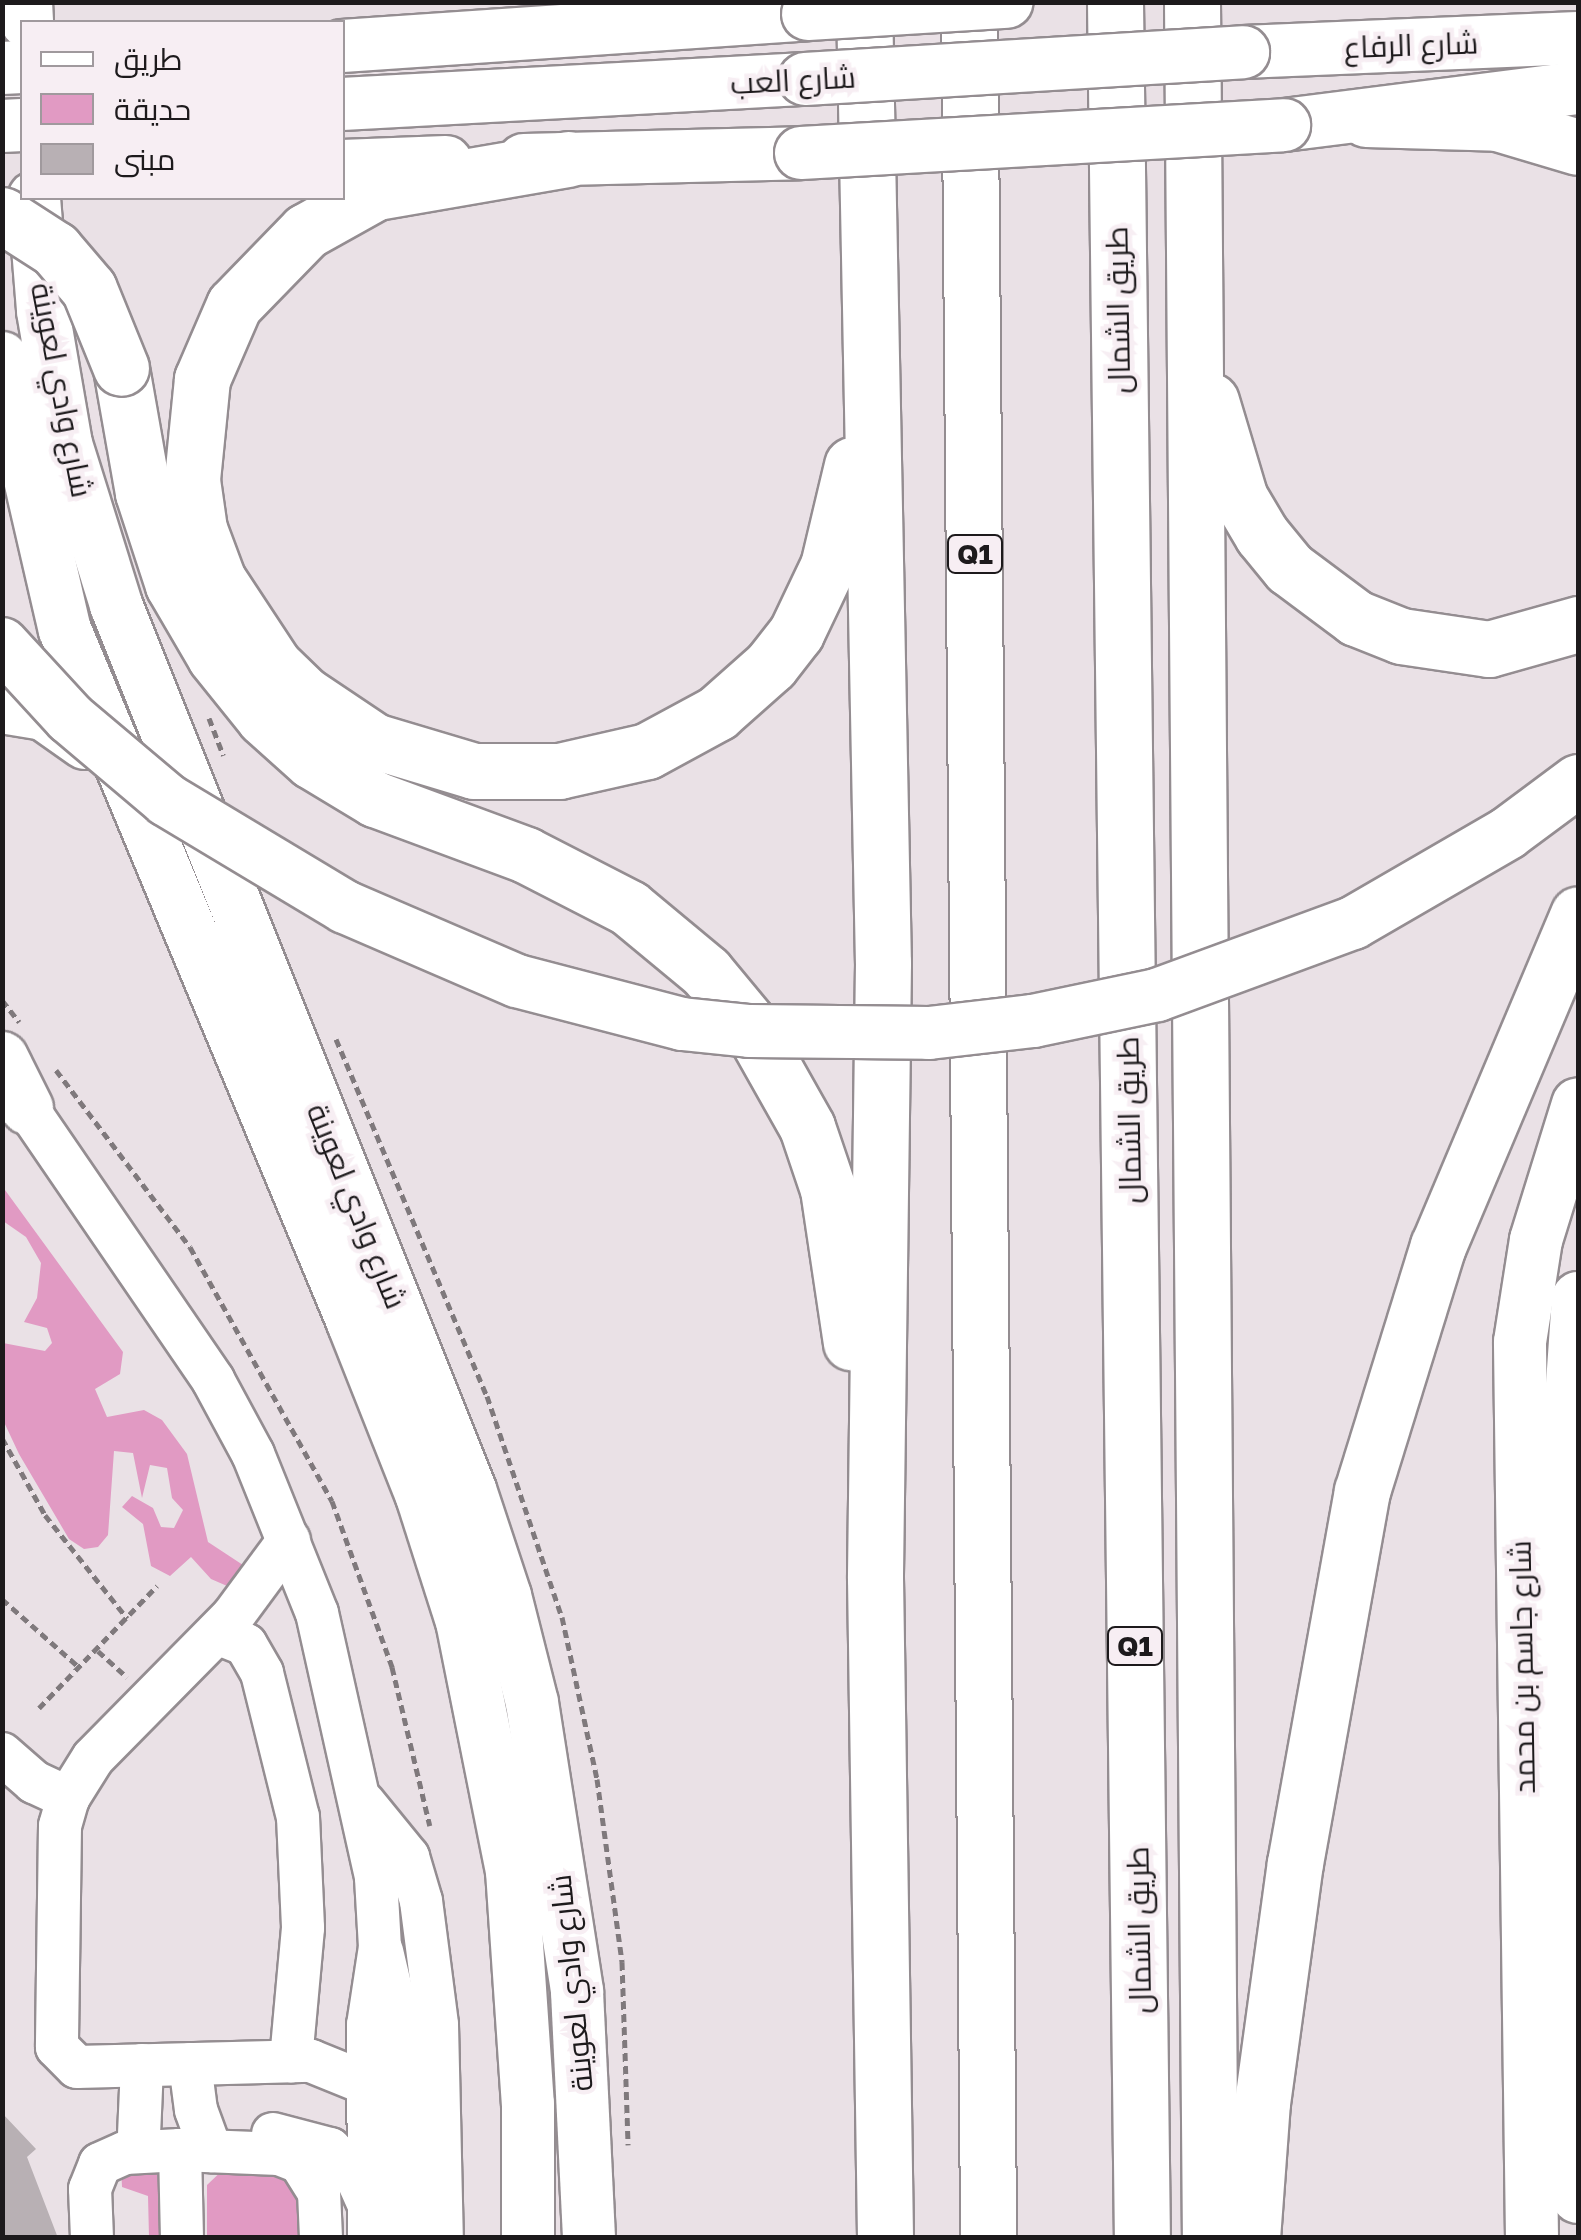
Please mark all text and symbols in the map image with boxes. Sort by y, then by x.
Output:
legend [20,20,345,200]
street label: شارع الرفاع [1343,25,1479,65]
text: طريق [114,41,183,77]
street label: شارع العب [729,59,857,101]
text: حديقة [114,91,191,127]
text: مبنى [114,141,175,177]
street label: طريق الشمال [1099,226,1137,394]
street label: شارع وادي لعوينة [24,280,100,500]
road number: Q1 [945,531,1005,577]
street label: طريق الشمال [1110,1036,1148,1204]
street label: شارع وادي لعوينة [300,1098,414,1314]
street label: شارع جاسم بن محمد [1502,1540,1542,1794]
road number: Q1 [1105,1623,1165,1669]
street label: طريق الشمال [1120,1846,1158,2014]
street label: شارع وادي لعوينة [542,1873,600,2093]

